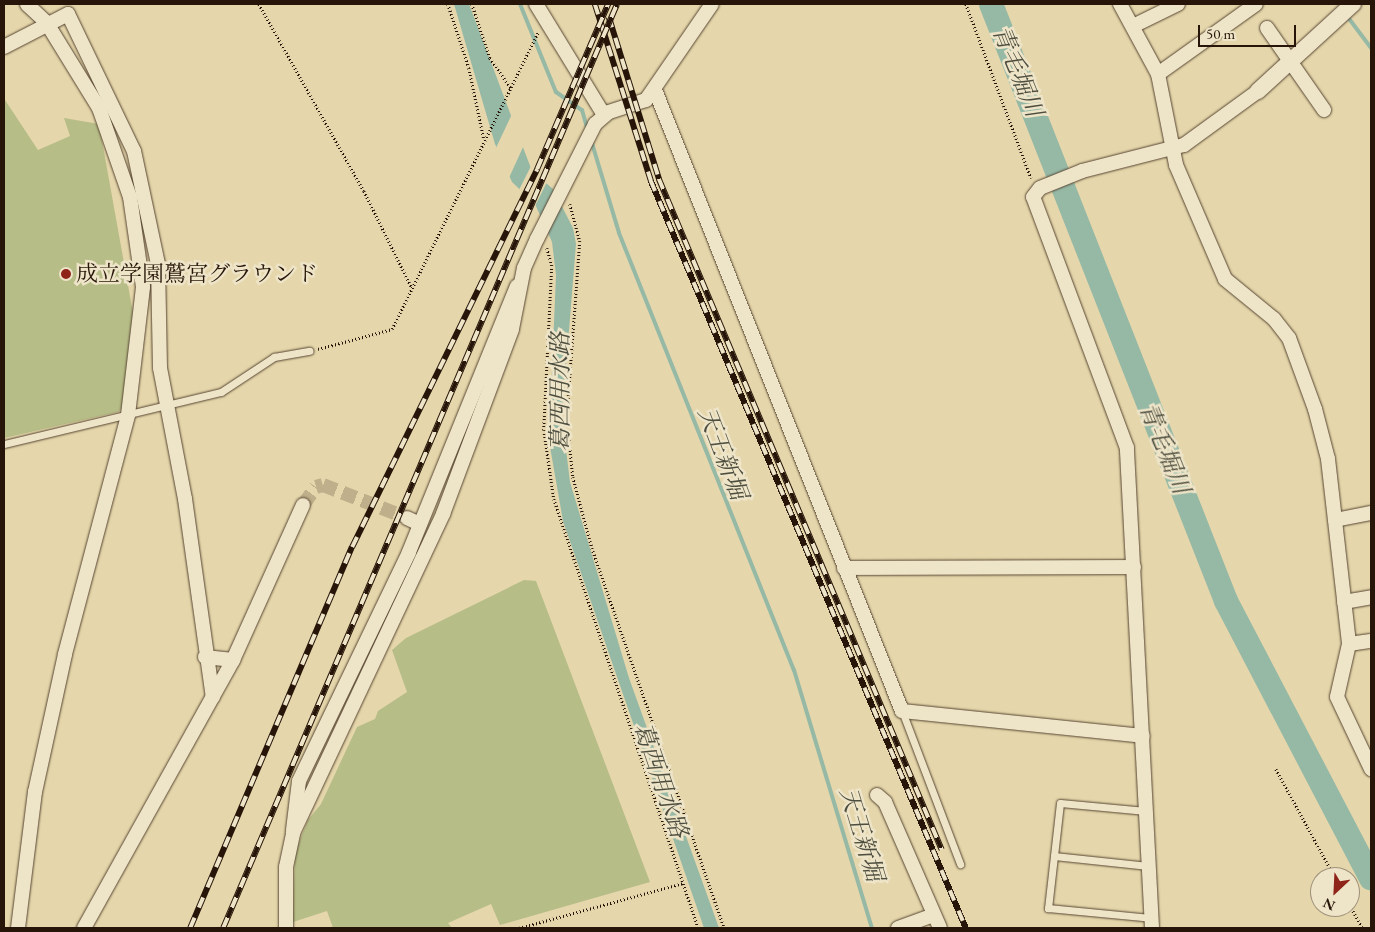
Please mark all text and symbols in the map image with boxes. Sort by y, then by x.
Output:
scale bar [1200,15,1298,47]
water label: 青毛堀川 [987,21,1049,121]
text: 50 m [1206,24,1235,43]
place label: 成立学園鷲宮グラウンド [76,261,318,287]
marker: 成立学園鷲宮グラウンド [60,268,72,280]
water label: 葛西用水路 [546,332,574,452]
water label: 青毛堀川 [1134,398,1196,498]
water label: 天王新堀 [692,403,754,503]
water label: 葛西用水路 [628,719,694,841]
water label: 天王新堀 [834,784,890,884]
north arrow [1310,867,1360,917]
text: N [1320,894,1338,915]

